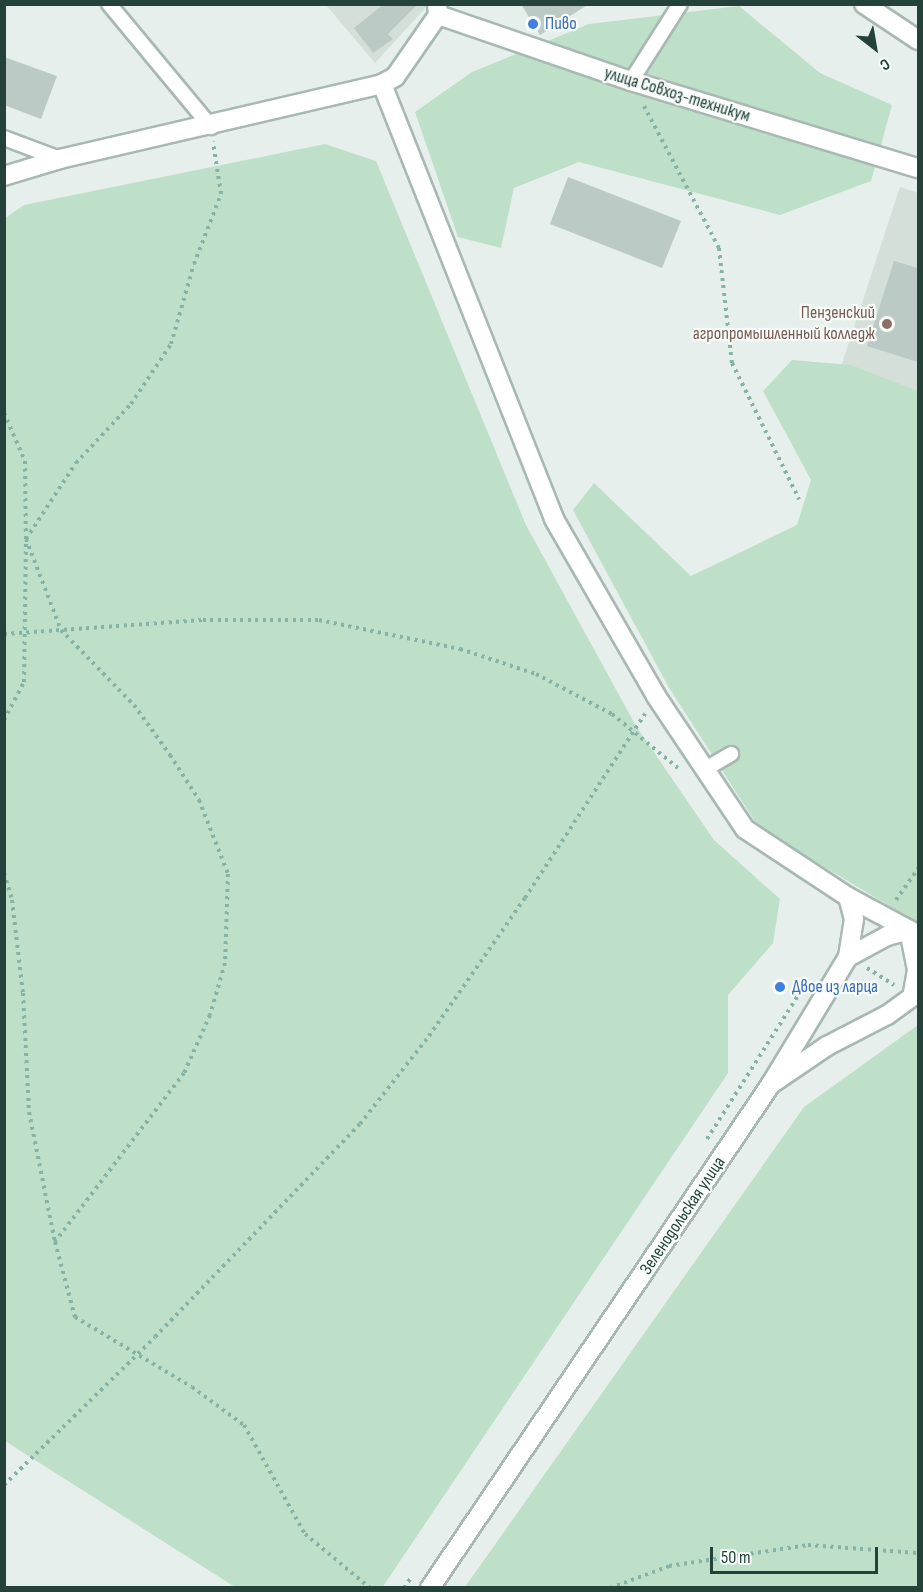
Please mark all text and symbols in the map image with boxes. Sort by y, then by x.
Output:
place label: Пиво [545,13,577,35]
marker: Пиво [526,17,540,31]
north arrow [845,18,905,78]
text: С [876,54,893,74]
street label: улица Совхоз-техникум [601,63,753,127]
place label: Пензенский агропромышленный колледж [693,303,875,346]
marker: Пензенский агропромышленный колледж [880,317,894,331]
place label: Двое из ларца [792,976,878,998]
marker: Двое из ларца [773,980,787,994]
street label: Зеленодольская улица [636,1153,730,1279]
scale bar [713,1535,881,1573]
text: 50 m [721,1547,751,1568]

